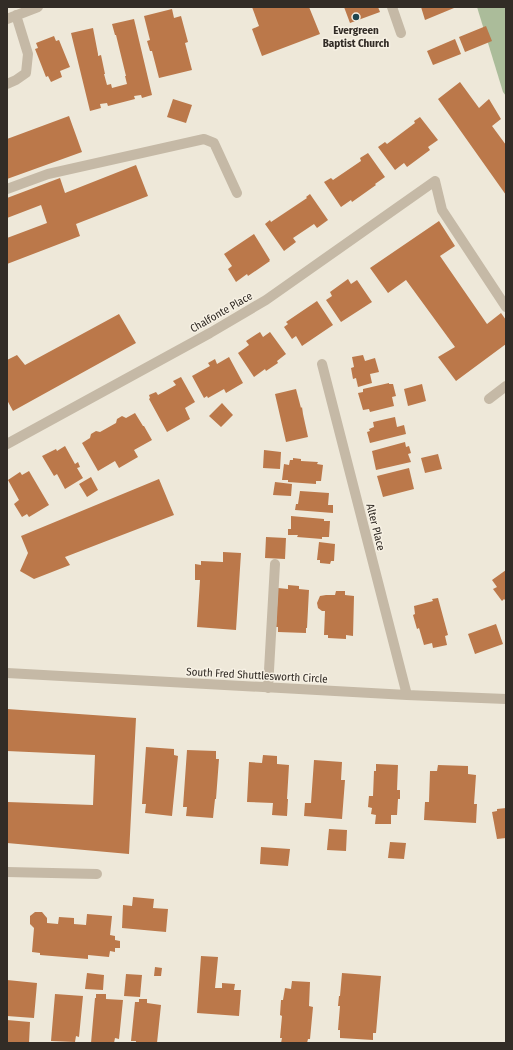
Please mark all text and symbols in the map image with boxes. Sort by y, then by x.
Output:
marker: Evergreen Baptist Church [351,12,361,22]
place label: Evergreen Baptist Church [323,24,390,50]
street label: Chalfonte Place [188,289,255,335]
street label: Alter Place [363,502,388,552]
street label: South Fred Shuttlesworth Circle [186,665,328,686]

